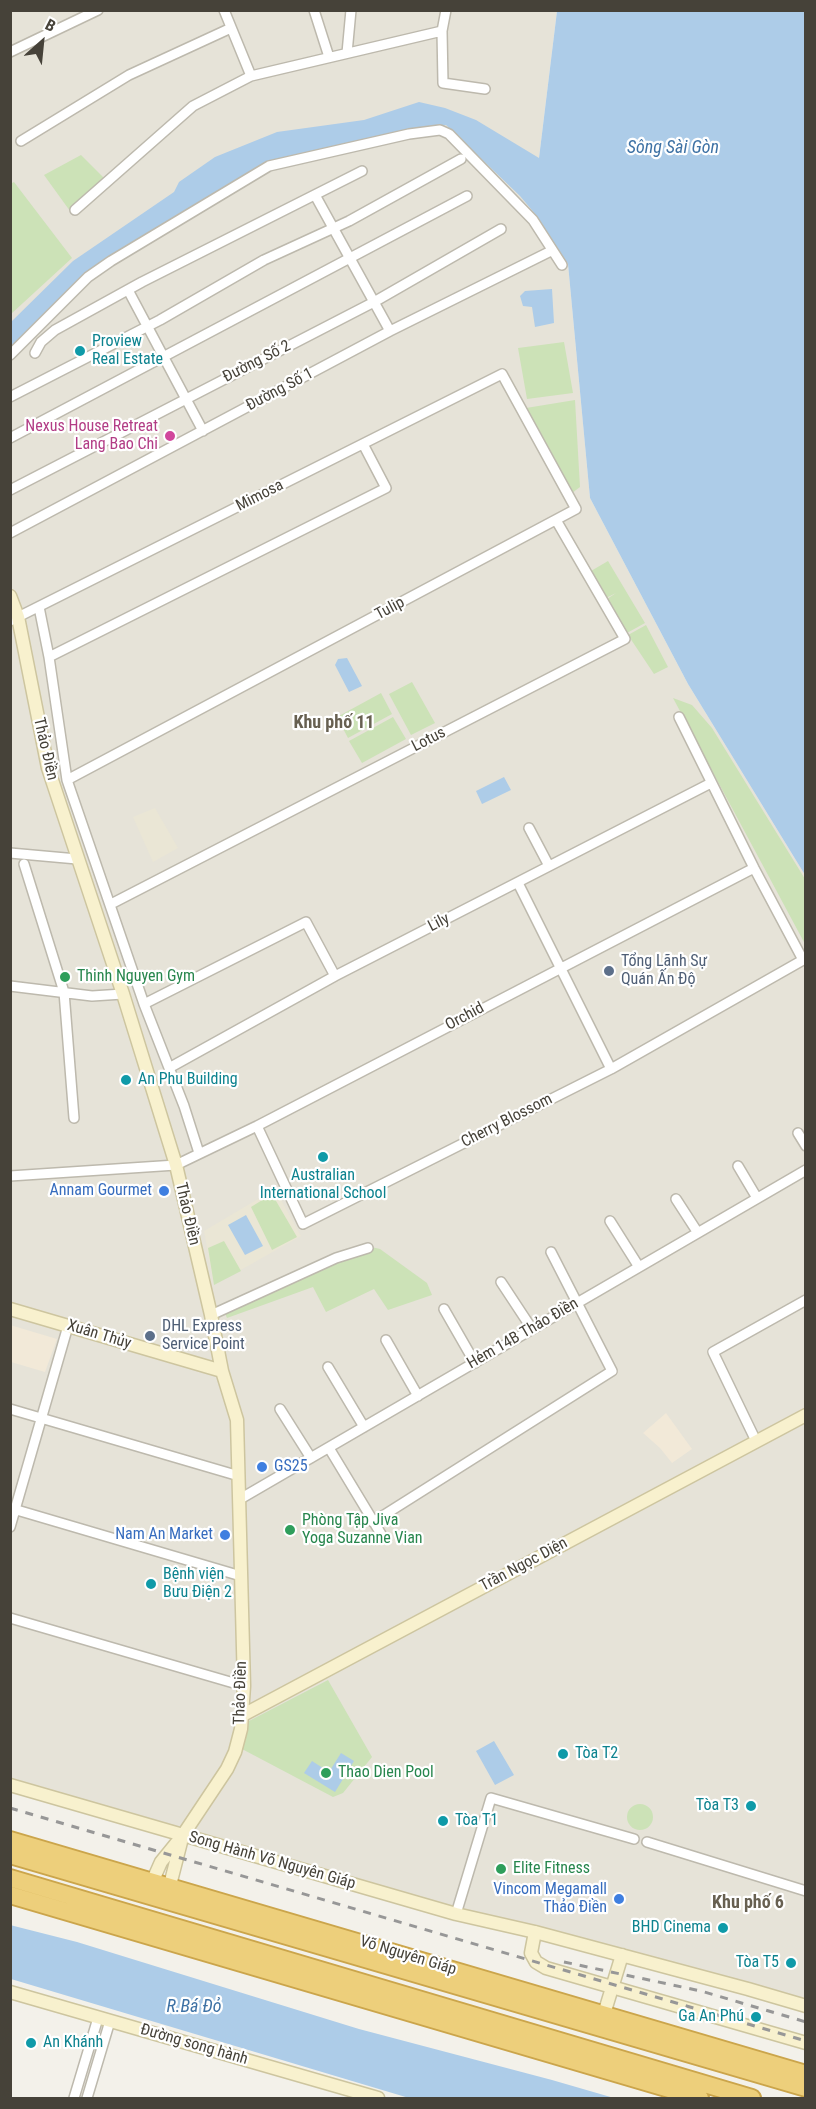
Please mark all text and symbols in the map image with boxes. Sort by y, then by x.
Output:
north arrow [12,12,72,72]
text: B [42,15,59,36]
water label: Sông Sài Gòn [627,137,719,159]
place label: Proview Real Estate [92,332,163,370]
street label: Đường Số 2 [220,337,294,387]
marker: Proview Real Estate [73,344,87,358]
street label: Đường Số 1 [243,364,317,416]
place label: Nexus House Retreat Lang Bao Chi [25,417,158,455]
marker: Nexus House Retreat Lang Bao Chi [163,429,177,443]
street label: Mimosa [233,476,287,516]
street label: Tulip [372,593,408,625]
district label: Khu phố 11 [294,712,374,734]
street label: Thảo Điền [28,716,62,782]
street label: Lotus [409,723,449,757]
street label: Lily [425,910,453,936]
place label: Tổng Lãnh Sự Quán Ấn Độ [621,952,707,990]
marker: Tổng Lãnh Sự Quán Ấn Độ [602,964,616,978]
place label: Thinh Nguyen Gym [77,967,195,987]
marker: Thinh Nguyen Gym [58,970,72,984]
street label: Orchid [442,999,488,1035]
place label: An Phu Building [138,1070,238,1090]
marker: An Phu Building [119,1073,133,1087]
street label: Cherry Blossom [458,1090,556,1152]
marker: Australian International School [316,1150,330,1164]
place label: Australian International School [260,1166,386,1204]
place label: Annam Gourmet [50,1181,152,1201]
street label: Thảo Điền [170,1181,204,1247]
marker: Annam Gourmet [157,1184,171,1198]
street label: Hẻm 14B Thảo Điền [464,1294,582,1374]
street label: Xuân Thủy [65,1316,133,1354]
place label: DHL Express Service Point [162,1317,245,1355]
marker: DHL Express Service Point [143,1329,157,1343]
place label: GS25 [274,1457,308,1477]
marker: GS25 [255,1460,269,1474]
place label: Phòng Tập Jiva Yoga Suzanne Vian [302,1511,423,1549]
marker: Phòng Tập Jiva Yoga Suzanne Vian [283,1523,297,1537]
place label: Nam An Market [115,1525,213,1545]
marker: Nam An Market [218,1528,232,1542]
street label: Trần Ngọc Diện [477,1534,571,1596]
place label: Bệnh viện Bưu Điện 2 [163,1565,232,1603]
marker: Bệnh viện Bưu Điện 2 [144,1577,158,1591]
street label: Thảo Điền [230,1661,252,1725]
place label: Tòa T2 [575,1744,618,1764]
marker: Tòa T2 [556,1747,570,1761]
place label: Thao Dien Pool [338,1763,434,1783]
marker: Thao Dien Pool [319,1766,333,1780]
place label: Tòa T3 [696,1796,739,1816]
marker: Tòa T3 [744,1799,758,1813]
place label: Tòa T1 [455,1811,498,1831]
marker: Tòa T1 [436,1814,450,1828]
street label: Song Hành Võ Nguyên Giáp [186,1828,358,1894]
place label: Elite Fitness [513,1859,590,1879]
marker: Elite Fitness [494,1862,508,1876]
place label: Vincom Megamall Thảo Điền [493,1880,607,1918]
marker: Vincom Megamall Thảo Điền [612,1892,626,1906]
district label: Khu phố 6 [712,1892,784,1914]
place label: BHD Cinema [632,1918,711,1938]
marker: BHD Cinema [716,1921,730,1935]
street label: Võ Nguyên Giáp [357,1932,459,1980]
place label: Tòa T5 [736,1953,779,1973]
marker: Tòa T5 [784,1956,798,1970]
water label: R.Bá Đỏ [167,1996,221,2018]
place label: Ga An Phú [678,2007,744,2027]
marker: Ga An Phú [749,2010,763,2024]
street label: Đường song hành [138,2020,250,2070]
place label: An Khánh [43,2033,103,2053]
marker: An Khánh [24,2036,38,2050]

